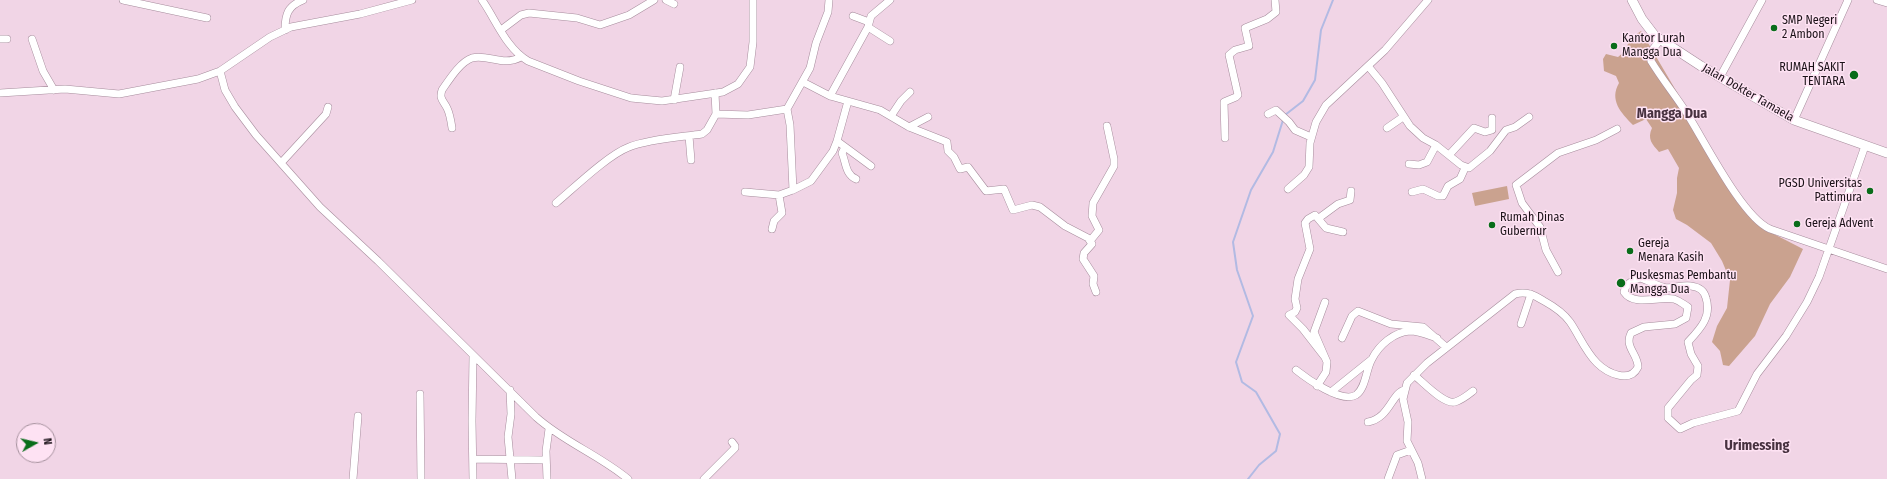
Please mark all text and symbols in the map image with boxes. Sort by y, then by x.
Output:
place label: SMP Negeri 2 Ambon [1782,14,1837,42]
marker: SMP Negeri 2 Ambon [1769,23,1779,33]
place label: Kantor Lurah Mangga Dua [1622,32,1685,60]
marker: Kantor Lurah Mangga Dua [1609,41,1619,51]
street label: Jalan Dokter Tamaela [1700,61,1796,125]
place label: RUMAH SAKIT TENTARA [1779,61,1845,89]
marker: RUMAH SAKIT TENTARA [1848,69,1860,81]
district label: Mangga Dua [1637,106,1707,122]
place label: PGSD Universitas Pattimura [1779,177,1862,205]
marker: PGSD Universitas Pattimura [1865,186,1875,196]
place label: Rumah Dinas Gubernur [1500,211,1564,239]
place label: Gereja Advent [1805,217,1874,231]
marker: Gereja Advent [1792,219,1802,229]
marker: Rumah Dinas Gubernur [1487,220,1497,230]
place label: Gereja Menara Kasih [1638,237,1704,265]
marker: Gereja Menara Kasih [1625,246,1635,256]
place label: Puskesmas Pembantu Mangga Dua [1630,269,1737,297]
marker: Puskesmas Pembantu Mangga Dua [1615,277,1627,289]
north arrow [16,423,56,463]
text: N [40,437,54,446]
district label: Urimessing [1725,438,1789,454]

